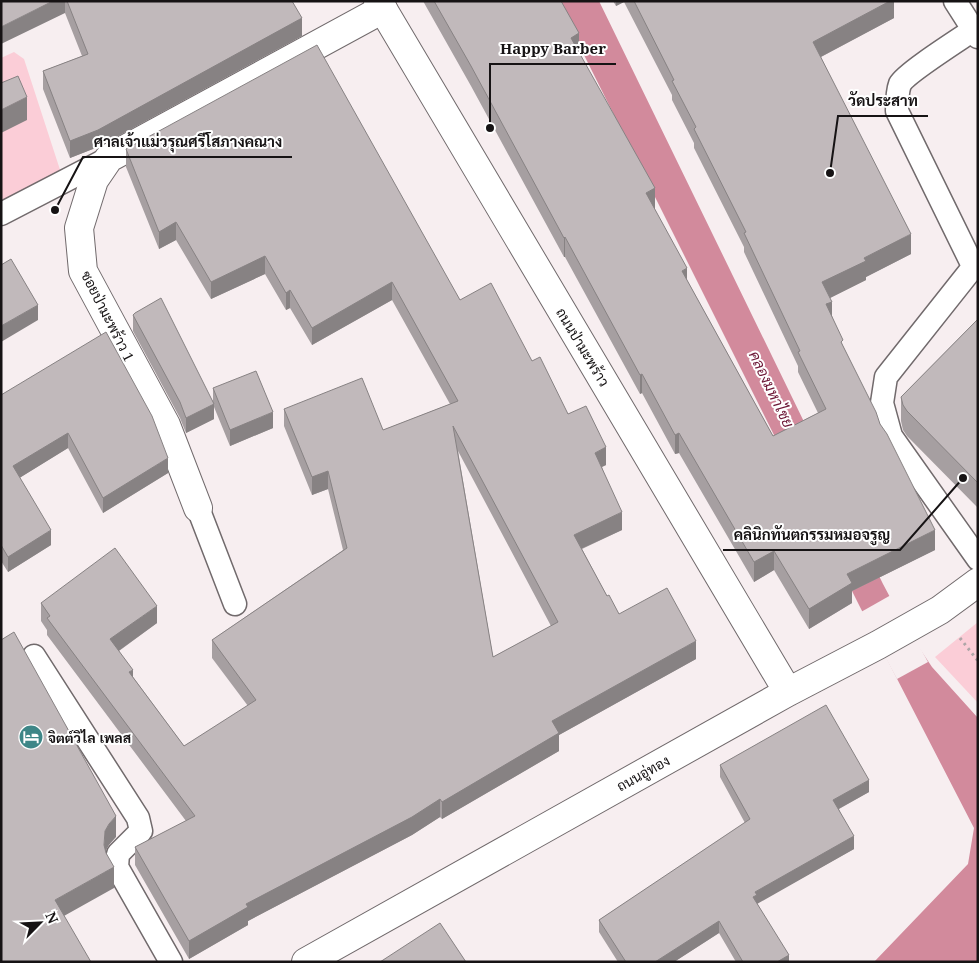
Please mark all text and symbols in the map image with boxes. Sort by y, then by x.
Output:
callout: Happy Barber [490,34,616,64]
text: Happy Barber [500,38,606,58]
callout: วัดประสาท [838,86,928,116]
text: วัดประสาท [848,90,918,110]
callout: ศาลเจ้าแม่วรุณศรีโสภางคณาง [83,127,292,157]
text: ศาลเจ้าแม่วรุณศรีโสภางคณาง [94,131,282,153]
street label: ซอยป่ามะพร้าว 1 [77,268,139,364]
street label: ถนนป่ามะพร้าว [552,304,614,390]
water label: คลองมหาไชย [745,347,799,431]
callout: คลินิกทันตกรรมหมอจรูญ [723,520,900,550]
text: คลินิกทันตกรรมหมอจรูญ [734,524,890,546]
hotel icon: จิตต์วิไล เพลส [18,724,44,750]
place label: จิตต์วิไล เพลส [48,728,131,747]
street label: ถนนอู่ทอง [613,751,673,796]
north arrow [15,898,65,948]
text: N [41,909,63,926]

